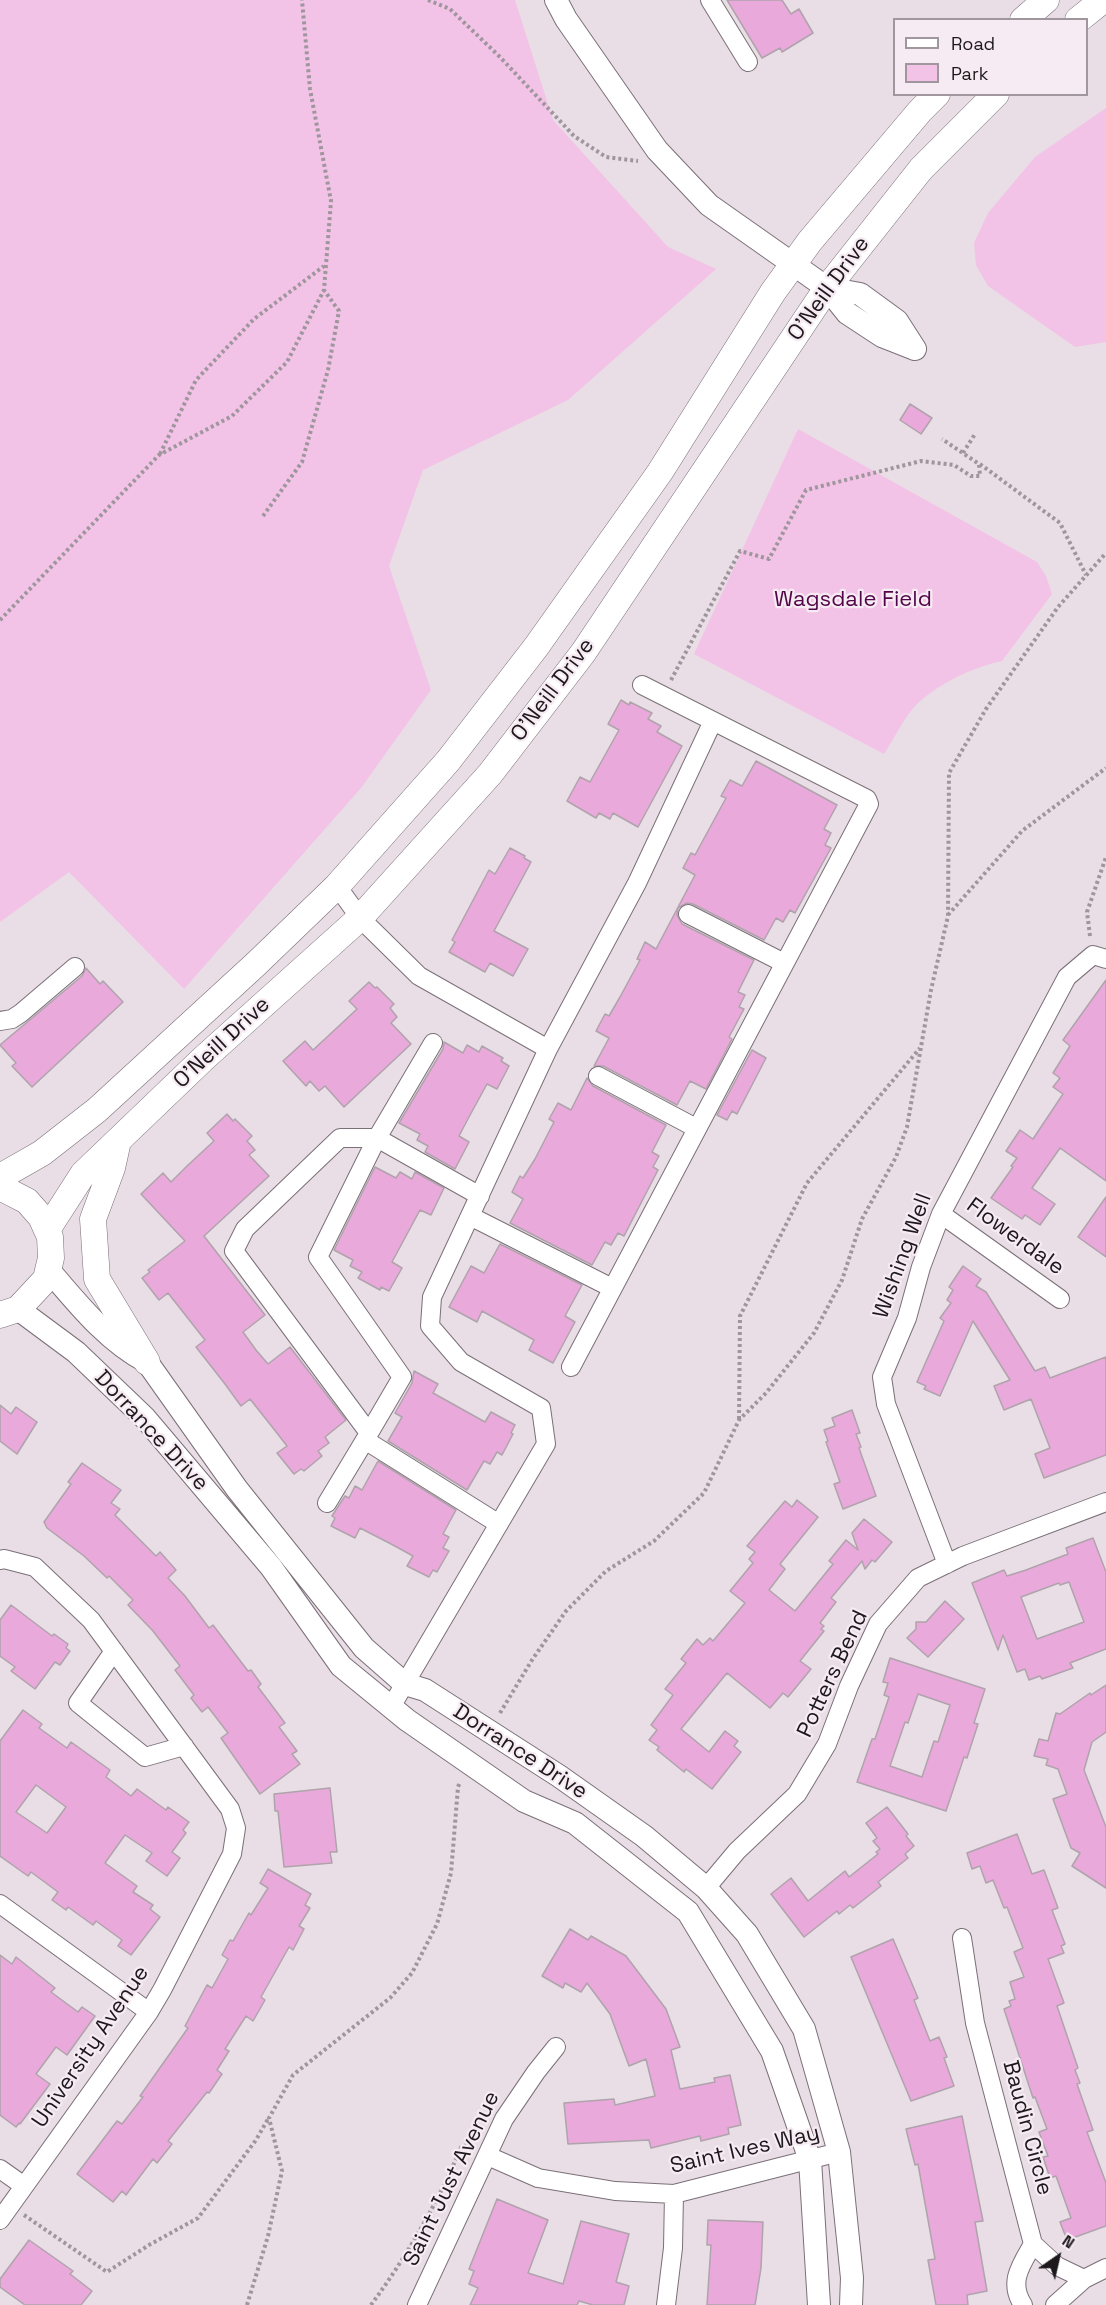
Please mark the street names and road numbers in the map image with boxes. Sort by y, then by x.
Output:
street label: O'Neill Drive [782,232,876,346]
street label: O'Neill Drive [506,633,600,747]
street label: O'Neill Drive [168,992,276,1094]
street label: Wishing Well [868,1190,938,1322]
street label: Flowerdale [961,1193,1069,1281]
street label: Dorrance Drive [88,1365,214,1497]
street label: Potters Bend [792,1606,874,1742]
street label: Dorrance Drive [448,1699,592,1805]
street label: University Avenue [27,1961,155,2133]
street label: Baudin Circle [996,2058,1058,2198]
street label: Saint Just Avenue [398,2087,506,2271]
street label: Saint Ives Way [668,2120,822,2180]

